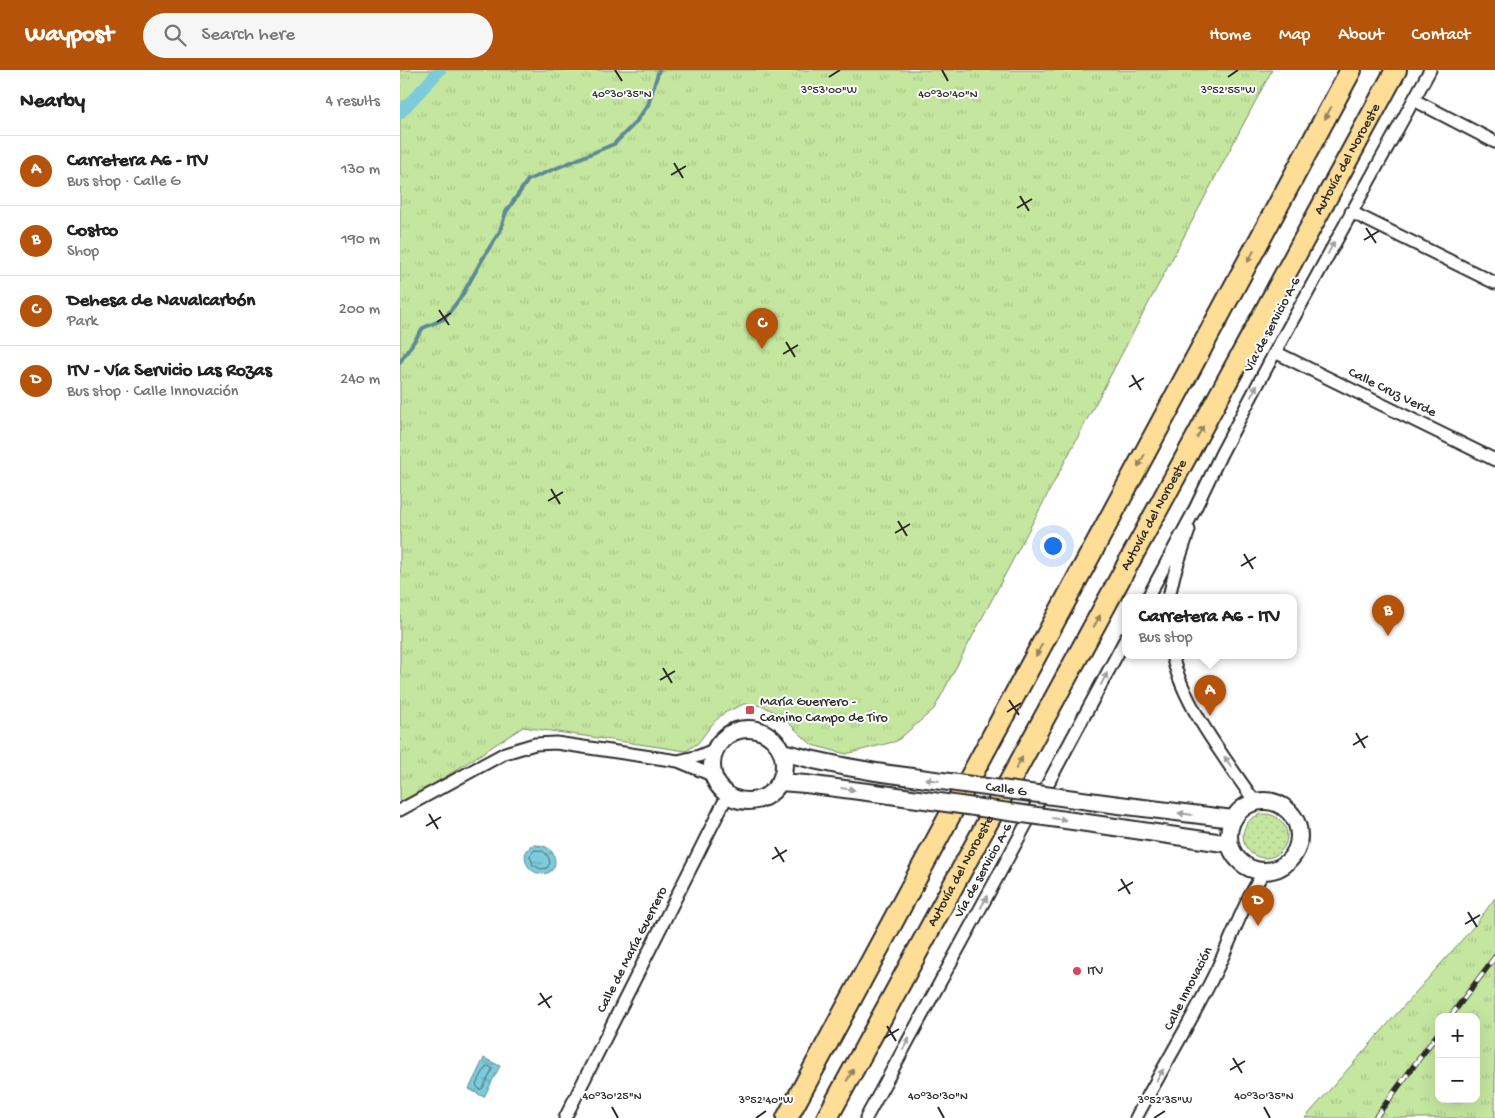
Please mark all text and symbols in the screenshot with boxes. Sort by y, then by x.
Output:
search box [143,13,493,58]
text: Waypost [25,21,113,50]
icon: search [161,21,189,49]
text: Search here [201,24,295,47]
text: Home [1209,25,1251,46]
text: Map [1279,25,1310,46]
text: About [1338,25,1384,46]
text: Contact [1412,25,1470,46]
text: 3°53'00"W [800,84,857,98]
text: 3°52'55"W [1200,84,1255,98]
text: 40°30'35"N [592,88,652,102]
text: 40°30'40"N [918,88,978,102]
text: Nearby [20,90,85,115]
text: 4 results [325,93,380,112]
street label: Autovía del Noroeste [1310,100,1385,218]
one-way arrow [1324,106,1332,120]
text: Carretera A6 - ITV [67,150,209,173]
text: A [31,161,41,180]
text: 130 m [341,161,380,180]
text: Bus stop · Calle G [67,173,180,192]
text: Costco [67,220,118,243]
text: B [32,231,40,250]
text: 190 m [341,231,380,250]
one-way arrow [1327,240,1335,255]
text: Shop [67,243,99,262]
one-way arrow [1247,249,1255,263]
street label: Vía de servicio A-6 [1240,274,1306,376]
text: Dehesa de Navalcarbón [67,290,255,313]
text: C [32,301,40,320]
text: 200 m [339,301,380,320]
pin: C [746,308,778,349]
text: Park [67,313,98,332]
text: ITV - Vía Servicio Las Rozas [67,360,272,383]
street label: Calle Cruz Verde [1345,364,1440,422]
text: D [31,371,41,390]
text: 240 m [340,371,380,390]
text: Bus stop · Calle Innovación [67,383,238,402]
one-way arrow [1250,383,1258,398]
one-way arrow [1196,424,1204,439]
one-way arrow [1136,454,1145,467]
street label: Autovía del Noroeste [1117,456,1192,574]
your location [1040,533,1066,559]
popup [1122,594,1297,659]
pin: B [1372,595,1404,636]
text: Carretera A6 - ITV [1139,606,1280,629]
one-way arrow [1093,613,1101,628]
text: Bus stop [1139,629,1193,648]
one-way arrow [1035,643,1043,657]
one-way arrow [1100,672,1108,687]
pin: A [1194,675,1226,716]
place label: María Guerrero - Camino Campo de Tiro [760,694,888,727]
marker: María Guerrero - Camino Campo de Tiro [744,704,756,716]
one-way arrow [1223,755,1232,768]
one-way arrow [1015,757,1024,770]
one-way arrow [924,776,940,784]
street label: Calle G [985,779,1029,801]
one-way arrow [840,785,856,793]
one-way arrow [1176,810,1192,818]
street label: Autovía del Noroeste [924,812,999,930]
one-way arrow [1052,815,1068,823]
street label: Vía de servicio A-6 [951,820,1017,922]
street label: Calle de María Guerrero [594,884,672,1016]
pin: D [1242,885,1274,926]
one-way arrow [980,895,988,909]
street label: Calle Innovación [1161,944,1218,1034]
place label: ITV [1087,963,1104,980]
marker: ITV [1071,965,1083,977]
map controls [1435,1013,1480,1103]
button: + [1435,1013,1480,1058]
one-way arrow [902,1037,910,1052]
button: − [1435,1058,1480,1103]
one-way arrow [846,1068,854,1082]
one-way arrow [1155,1069,1164,1082]
text: 40°30'25"N [583,1090,642,1104]
text: 40°30'30"N [908,1090,968,1104]
text: 40°30'35"N [1234,1090,1294,1104]
text: 3°52'40"W [738,1094,793,1108]
text: 3°52'35"W [1137,1094,1192,1108]

